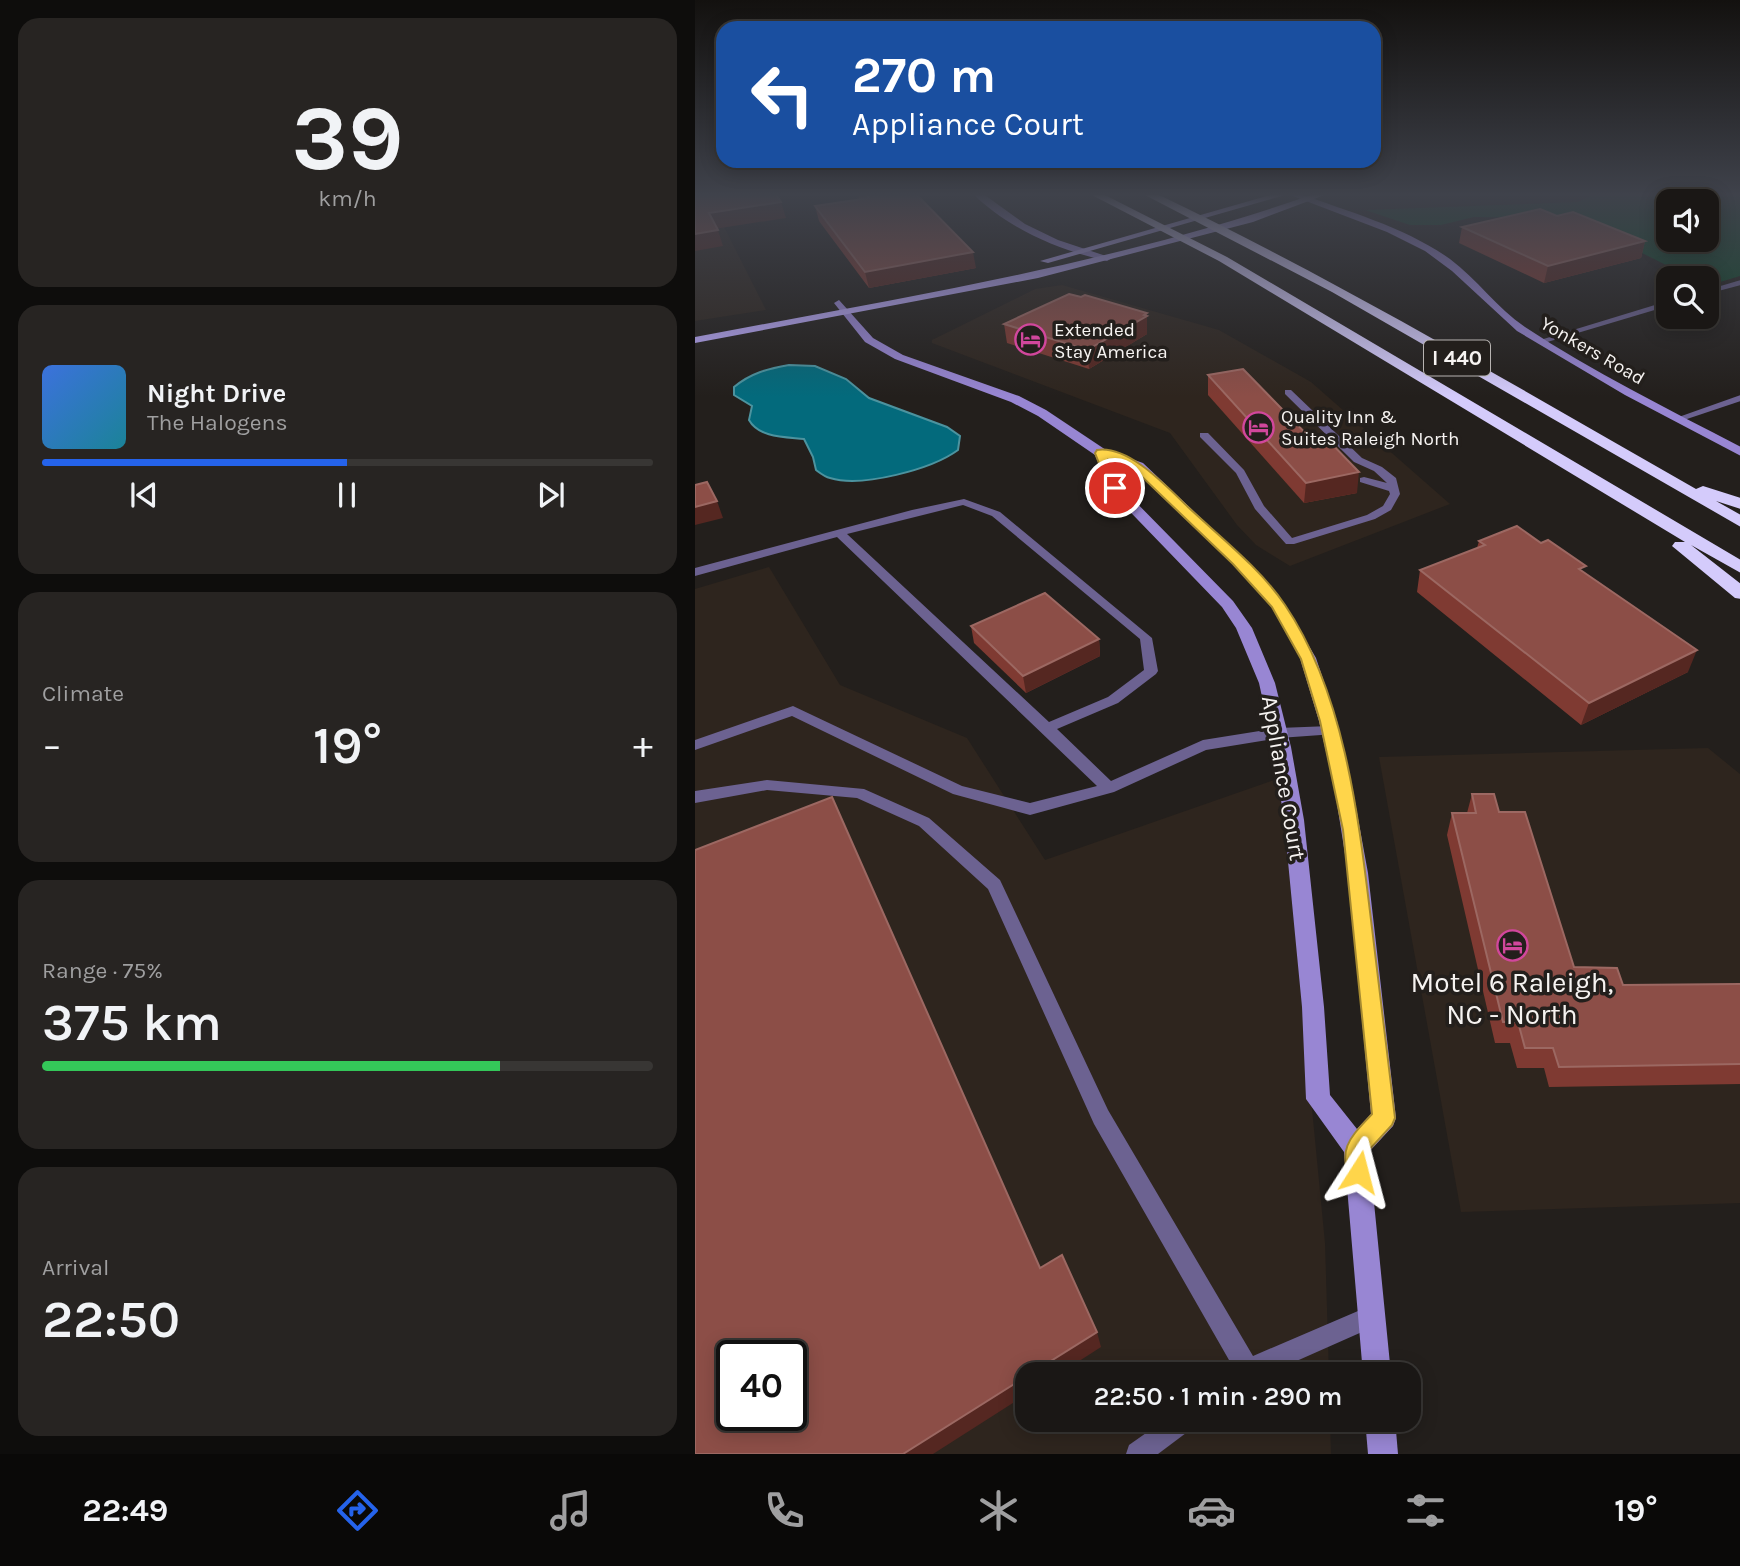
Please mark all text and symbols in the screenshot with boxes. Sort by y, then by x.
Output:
text: 270 m [852,47,996,104]
icon: left [737,49,828,140]
text: 39 [291,86,404,192]
text: Appliance Court [852,106,1084,143]
text: km/h [318,185,377,212]
map controls [1656,189,1719,329]
button: sound [1656,189,1719,252]
button: search [1656,266,1719,329]
street label: Yonkers Road [1537,312,1648,390]
place label: Extended Stay America [1054,319,1168,363]
hotel icon: Extended Stay America [1014,323,1048,357]
road number: I 440 [1424,340,1490,376]
text: Night Drive [147,378,286,409]
place label: Quality Inn & Suites Raleigh North [1281,406,1459,450]
text: The Halogens [147,409,287,436]
hotel icon: Quality Inn & Suites Raleigh North [1241,410,1275,444]
pin [1085,458,1145,518]
icon: arrive [1096,469,1134,507]
icon: previous [125,476,163,514]
icon: pause [328,476,366,514]
icon: next [532,476,570,514]
text: Climate [42,680,124,707]
street label: Appliance Court [1256,694,1311,863]
text: 19° [313,715,382,776]
text: − [42,723,62,768]
text: + [633,723,653,768]
hotel icon: Motel 6 Raleigh, NC - North [1495,928,1529,962]
text: Range · 75% [42,957,163,984]
place label: Motel 6 Raleigh, NC - North [1411,966,1613,1031]
text: 375 km [42,992,222,1053]
position arrow [1322,1135,1396,1209]
text: Arrival [42,1254,109,1281]
text: 22:50 [42,1289,180,1350]
speed limit sign: 40 [716,1340,807,1431]
text: 22:50 · 1 min · 290 m [1094,1381,1342,1412]
icon: directions [333,1486,382,1535]
icon: music [546,1486,595,1535]
icon: phone [760,1486,809,1535]
icon: climate [974,1486,1023,1535]
icon: car [1187,1486,1236,1535]
icon: filters [1401,1486,1450,1535]
text: 22:49 [82,1492,168,1529]
text: 19° [1614,1492,1658,1529]

